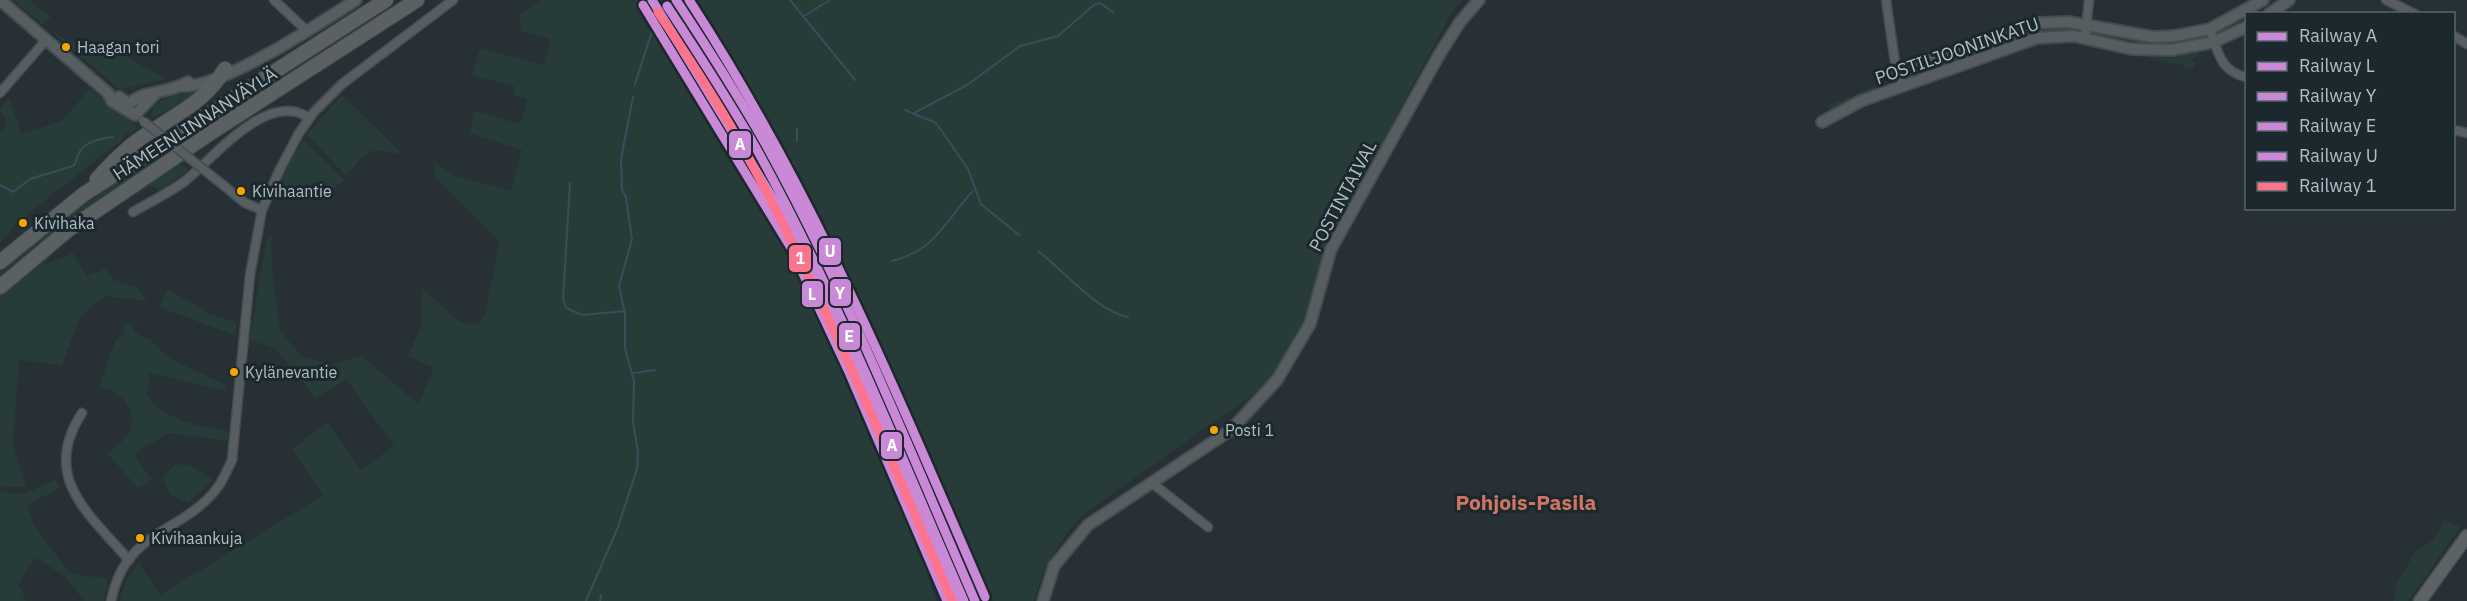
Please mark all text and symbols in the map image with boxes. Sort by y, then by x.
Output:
street label: POSTILJOONINKATU [1872,12,2042,89]
legend [2245,12,2455,210]
text: Railway A [2299,24,2378,47]
place label: Haagan tori [77,37,160,57]
marker: Haagan tori [60,41,72,53]
text: Railway L [2299,54,2375,77]
street label: HÄMEENLINNANVÄYLÄ [108,62,281,185]
text: Railway Y [2299,84,2377,107]
text: Railway E [2299,114,2376,137]
line badge: A [728,130,752,159]
text: A [735,134,746,154]
street label: POSTINTAIVAL [1304,136,1381,255]
text: Railway U [2299,144,2378,167]
text: Railway 1 [2299,174,2376,197]
place label: Kivihaantie [252,181,332,201]
marker: Kivihaantie [235,185,247,197]
place label: Kivihaka [34,213,95,233]
marker: Kivihaka [17,217,29,229]
line badge: U [818,237,842,266]
text: U [824,241,836,261]
line badge: 1 [788,244,812,273]
text: 1 [795,248,805,268]
line badge: Y [829,278,852,307]
line badge: L [801,280,824,308]
text: Y [835,283,846,303]
text: L [808,284,816,304]
line badge: E [838,322,861,351]
text: E [844,326,854,346]
place label: Kylänevantie [245,362,338,382]
marker: Kylänevantie [228,366,240,378]
place label: Posti 1 [1225,420,1274,440]
marker: Posti 1 [1208,424,1220,436]
line badge: A [880,431,903,460]
text: A [887,435,898,455]
district label: Pohjois-Pasila [1456,488,1597,516]
place label: Kivihaankuja [151,528,243,548]
marker: Kivihaankuja [134,532,146,544]

